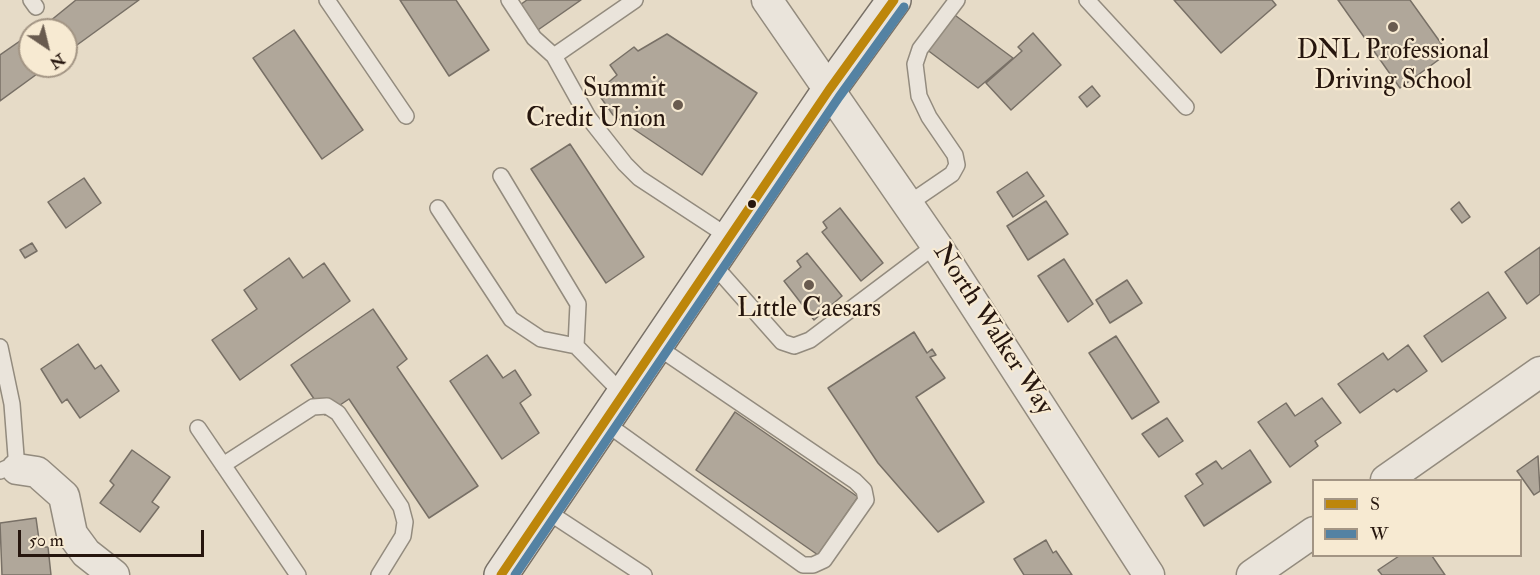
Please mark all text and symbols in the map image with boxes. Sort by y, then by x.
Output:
north arrow [18,18,78,78]
marker: DNL Professional Driving School [1386,20,1400,34]
place label: DNL Professional Driving School [1297,36,1489,98]
text: N [46,49,69,73]
place label: Summit Credit Union [526,74,666,136]
marker: Summit Credit Union [671,98,685,112]
unlabelled marker [746,198,758,210]
street label: North Walker Way [925,238,1059,422]
marker: Little Caesars [802,278,816,292]
place label: Little Caesars [737,294,881,326]
legend [1312,479,1522,557]
text: S [1370,493,1380,516]
scale bar [21,518,207,556]
text: W [1370,523,1388,546]
text: 50 m [29,529,64,552]

